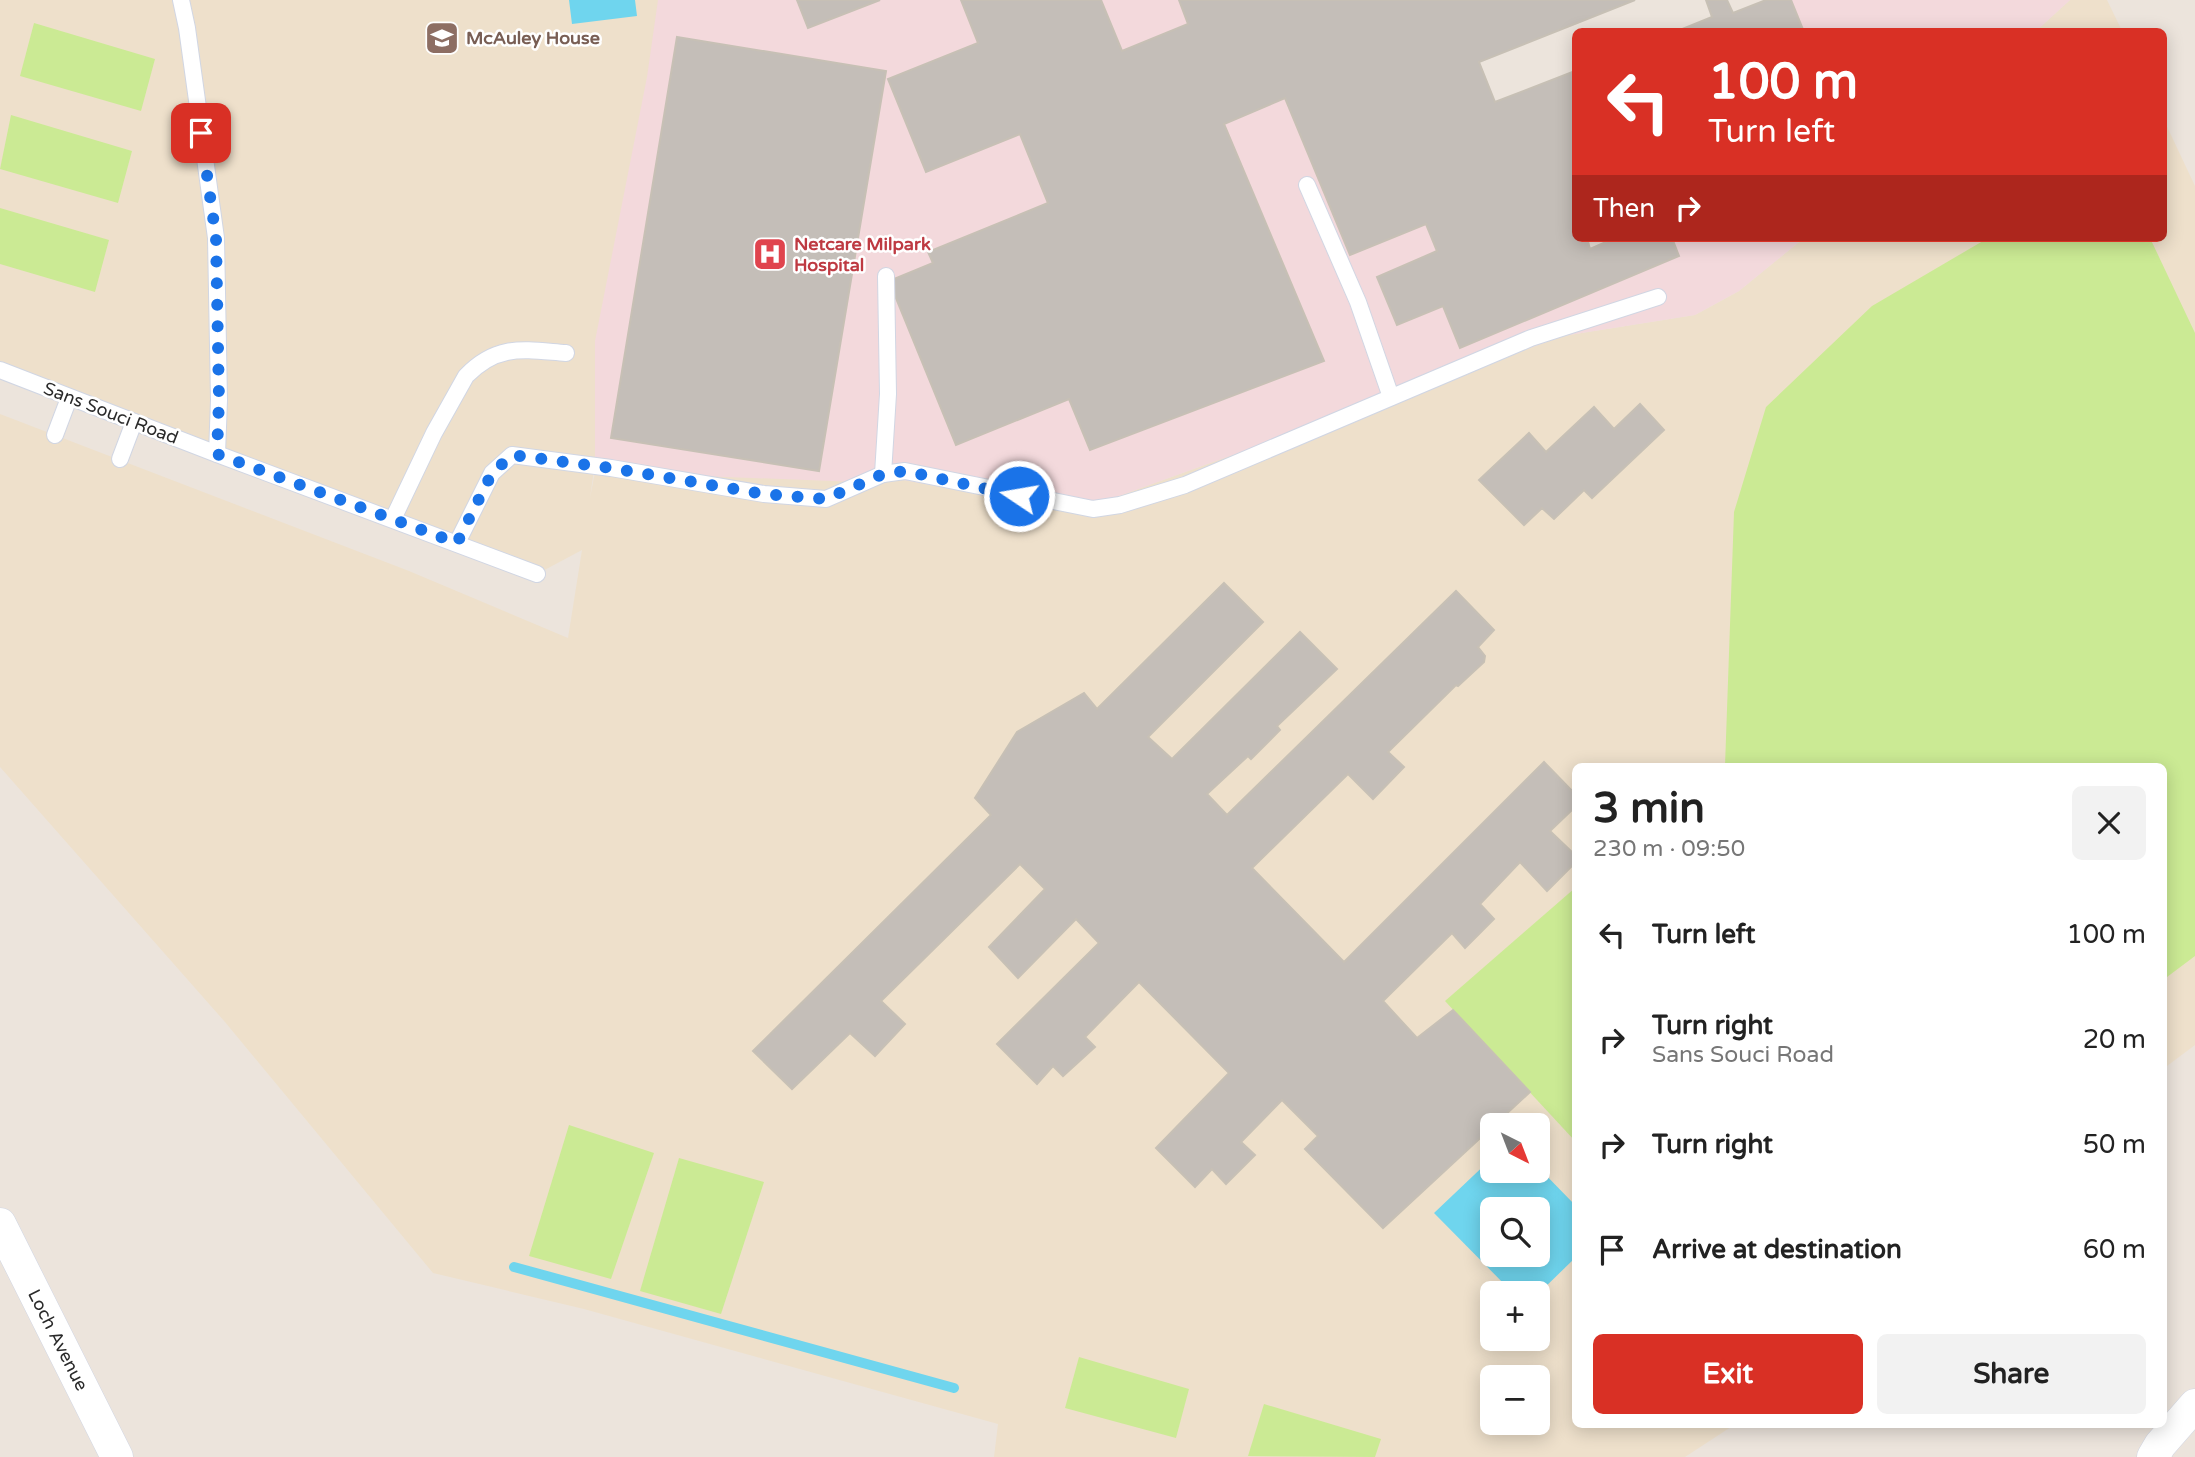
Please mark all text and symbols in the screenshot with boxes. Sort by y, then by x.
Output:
school or university icon: McAuley House [423,19,461,57]
place label: McAuley House [466,27,600,49]
text: 100 m [1708,53,1858,112]
icon: left [1593,56,1684,147]
pin [171,103,231,163]
text: Turn left [1708,113,1835,151]
icon: arrive [182,114,220,152]
icon: right [1669,189,1707,227]
text: Then [1593,193,1655,224]
place label: Netcare Milpark Hospital [794,233,931,276]
hospital icon: Netcare Milpark Hospital [751,235,789,273]
street label: Sans Souci Road [41,377,181,449]
position arrow [982,459,1056,533]
text: 3 min [1593,783,1705,834]
button: close [2072,786,2146,860]
text: 230 m · 09:50 [1593,835,1745,863]
icon: left [1593,916,1631,954]
text: Turn left [1652,919,1755,950]
text: 100 m [2066,919,2146,950]
text: Turn right [1652,1010,1773,1041]
icon: right [1593,1021,1631,1059]
text: 20 m [2083,1024,2146,1055]
text: Sans Souci Road [1652,1041,1834,1069]
north arrow [1480,1113,1550,1183]
map controls [1480,1113,1550,1435]
icon: right [1593,1126,1631,1164]
text: Turn right [1652,1129,1773,1160]
text: 50 m [2083,1129,2146,1160]
button: search [1480,1197,1550,1267]
icon: arrive [1593,1231,1631,1269]
text: Arrive at destination [1652,1234,1902,1265]
text: 60 m [2083,1234,2146,1265]
button: + [1480,1281,1550,1351]
street label: Loch Avenue [23,1286,93,1394]
button: Exit [1593,1334,1863,1414]
button: Share [1877,1334,2146,1414]
button: − [1480,1365,1550,1435]

